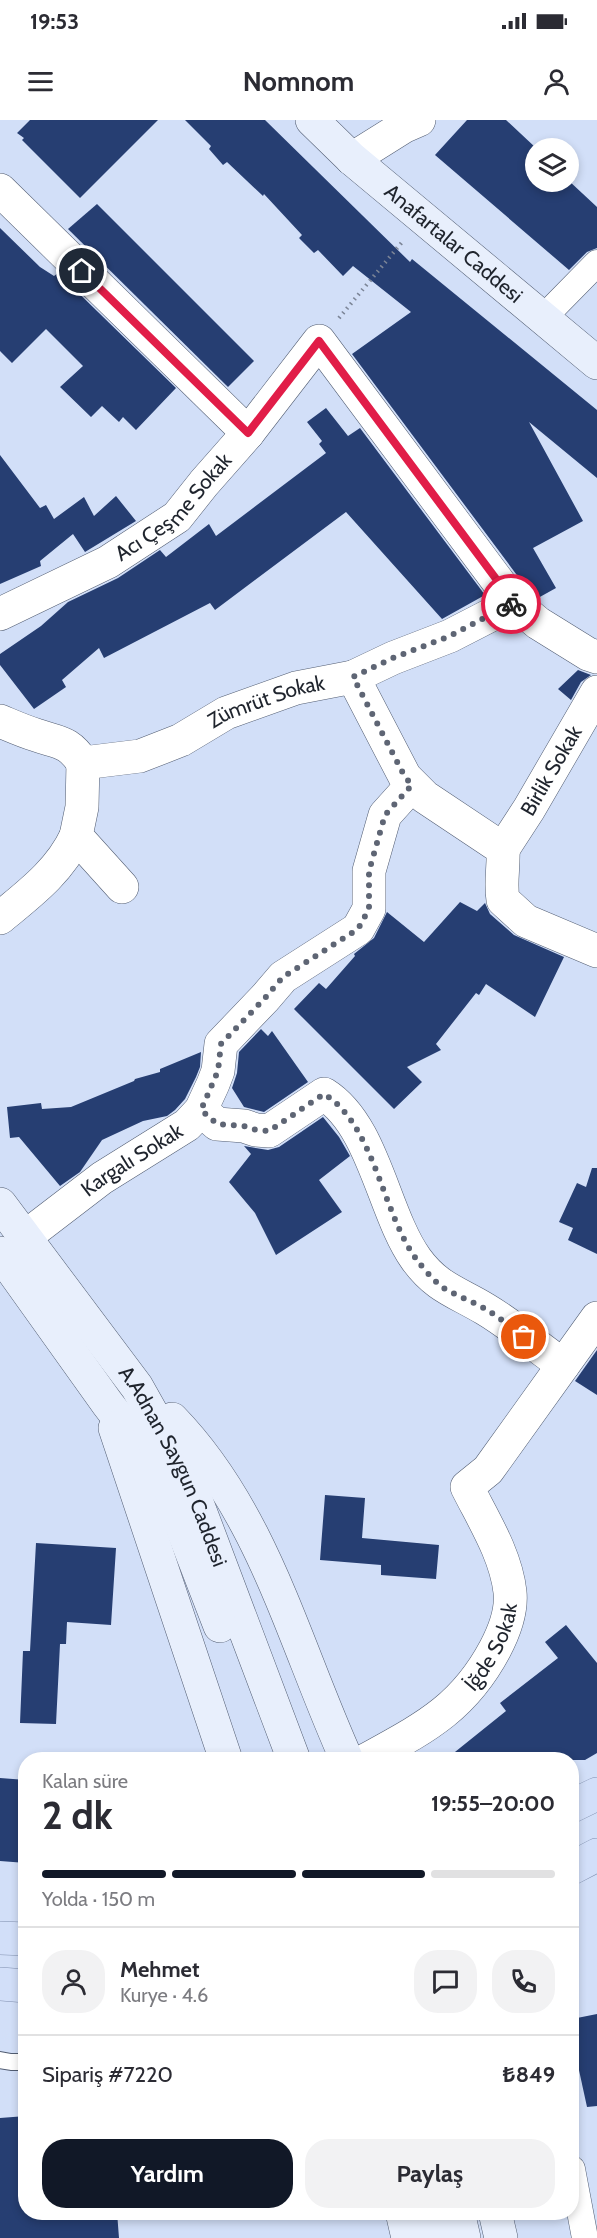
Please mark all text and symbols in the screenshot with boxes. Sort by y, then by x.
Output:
text: 19:53 [30,8,79,35]
icon: menu [24,65,57,98]
text: Nomnom [243,65,354,98]
icon: person [540,65,573,98]
map controls [525,138,579,192]
button: layers [525,138,579,192]
street label: Anafartalar Caddesi [380,178,528,308]
pin [56,245,107,296]
icon: home [65,254,98,287]
street label: Acı Çeşme Sokak [110,447,237,566]
courier [481,574,541,634]
icon: bike [495,588,528,621]
street label: Zümrüt Sokak [203,670,327,733]
street label: Birlik Sokak [515,720,587,820]
street label: Kargalı Sokak [76,1117,188,1201]
pin [498,1311,549,1362]
icon: bag [507,1320,540,1353]
street label: A.Adnan Saygun Caddesi [114,1361,233,1570]
street label: İğde Sokak [459,1601,522,1696]
text: Kalan süre [42,1769,128,1793]
text: 19:55–20:00 [431,1790,555,1817]
text: 2 dk [42,1791,113,1839]
text: Yolda · 150 m [42,1887,155,1911]
button: person [42,1950,105,2013]
button: chat [414,1950,477,2013]
button: phone [492,1950,555,2013]
text: Mehmet [120,1956,200,1983]
text: Kurye · 4.6 [120,1983,208,2007]
text: Sipariş #7220 [42,2061,173,2088]
text: ₺849 [503,2061,555,2088]
button: Yardım [42,2139,293,2208]
button: Paylaş [305,2139,555,2208]

